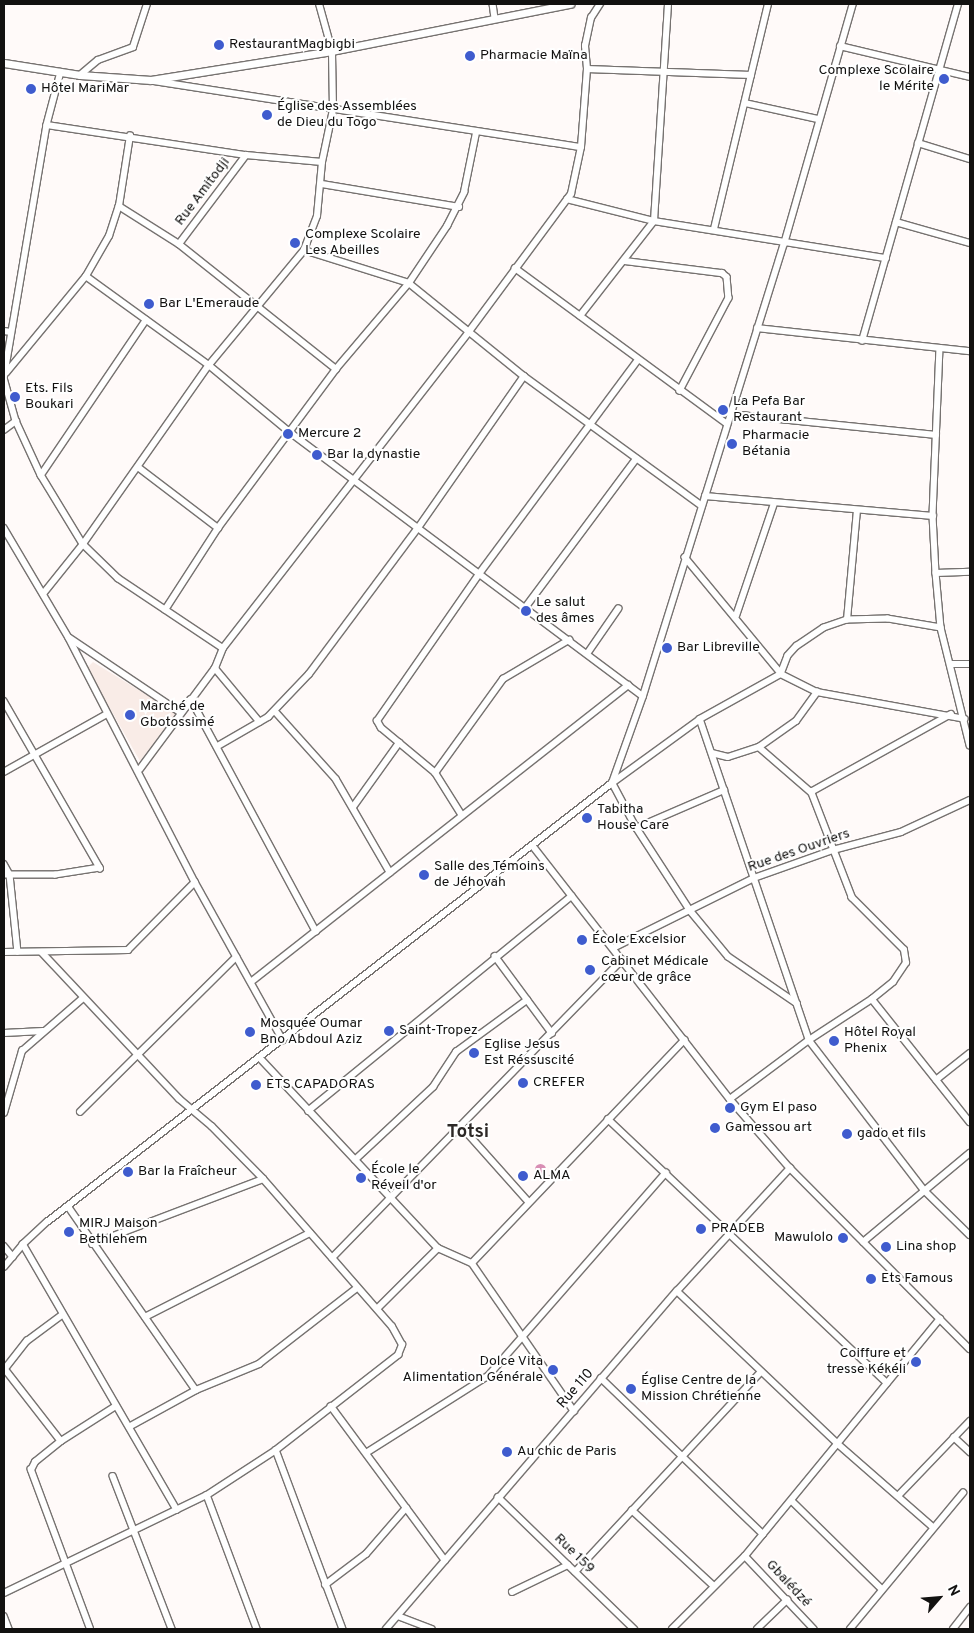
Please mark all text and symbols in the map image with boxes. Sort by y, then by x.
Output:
place label: RestaurantMagbigbi [229,37,355,53]
marker: RestaurantMagbigbi [213,39,225,51]
place label: Pharmacie Maïna [480,48,588,64]
marker: Pharmacie Maïna [464,50,476,62]
place label: Complexe Scolaire le Mérite [818,63,934,95]
marker: Complexe Scolaire le Mérite [938,73,950,85]
place label: Hôtel MariMar [41,81,129,97]
marker: Hôtel MariMar [25,83,37,95]
place label: Église des Assemblées de Dieu du Togo [277,99,417,132]
marker: Église des Assemblées de Dieu du Togo [261,109,273,121]
street label: Rue Amitodji [172,155,234,229]
place label: Complexe Scolaire Les Abeilles [305,227,421,260]
marker: Complexe Scolaire Les Abeilles [289,237,301,249]
place label: Bar L'Emeraude [159,296,259,312]
marker: Bar L'Emeraude [143,298,155,310]
place label: Ets. Fils Boukari [25,381,74,414]
marker: Ets. Fils Boukari [9,391,21,403]
place label: La Pefa Bar Restaurant [733,394,805,427]
marker: La Pefa Bar Restaurant [717,404,729,416]
place label: Mercure 2 [298,426,361,442]
marker: Mercure 2 [282,428,294,440]
place label: Pharmacie Bétania [742,428,809,461]
marker: Pharmacie Bétania [726,438,738,450]
place label: Bar la dynastie [327,447,420,463]
marker: Bar la dynastie [311,449,323,461]
place label: Le salut des âmes [536,595,595,628]
marker: Le salut des âmes [520,605,532,617]
place label: Bar Libreville [677,640,760,656]
marker: Bar Libreville [661,642,673,654]
place label: Marché de Gbotossimé [140,699,215,732]
marker: Marché de Gbotossimé [124,709,136,721]
place label: Tabitha House Care [597,802,669,834]
marker: Tabitha House Care [581,812,593,824]
street label: Rue des Ouvriers [746,826,852,876]
place label: Salle des Témoins de Jéhovah [434,859,545,892]
marker: Salle des Témoins de Jéhovah [418,869,430,881]
place label: École Excelsior [592,932,686,948]
marker: École Excelsior [576,934,588,946]
place label: Cabinet Médicale cœur de grâce [601,954,709,986]
marker: Cabinet Médicale cœur de grâce [583,963,597,977]
place label: Mosquée Oumar Bno Abdoul Aziz [260,1016,364,1048]
place label: Saint-Tropez [399,1023,478,1039]
marker: Saint-Tropez [383,1025,395,1037]
place label: Hôtel Royal Phenix [844,1025,916,1058]
marker: Mosquée Oumar Bno Abdoul Aziz [244,1026,256,1038]
marker: Hôtel Royal Phenix [828,1035,840,1047]
place label: Eglise Jesus Est Réssuscité [484,1037,574,1070]
marker: Eglise Jesus Est Réssuscité [468,1047,480,1059]
place label: CREFER [533,1075,585,1091]
place label: ETS CAPADORAS [266,1077,375,1093]
marker: CREFER [517,1077,529,1089]
marker: ETS CAPADORAS [250,1079,262,1091]
place label: Gym El paso [740,1100,817,1116]
marker: Gym El paso [724,1102,736,1114]
place label: Gamessou art [725,1120,812,1136]
district label: Totsi [447,1122,489,1144]
marker: Gamessou art [709,1122,721,1134]
place label: gado et fils [857,1126,926,1142]
marker: gado et fils [841,1128,853,1140]
place label: École le Réveil d'or [371,1162,437,1194]
place label: Bar la Fraîcheur [138,1164,237,1180]
marker: Bar la Fraîcheur [122,1166,134,1178]
place label: ALMA [533,1168,571,1184]
marker: ALMA [517,1170,529,1182]
marker: École le Réveil d'or [355,1172,367,1184]
place label: MIRJ Maison Bethlehem [79,1216,158,1248]
place label: PRADEB [711,1221,765,1237]
marker: PRADEB [695,1223,707,1235]
marker: MIRJ Maison Bethlehem [63,1226,75,1238]
place label: Mawulolo [774,1230,833,1246]
marker: Mawulolo [837,1232,849,1244]
place label: Lina shop [896,1239,956,1255]
marker: Lina shop [880,1241,892,1253]
place label: Ets Famous [881,1271,953,1287]
marker: Ets Famous [865,1273,877,1285]
place label: Coiffure et tresse Kékéli [827,1346,906,1378]
place label: Dolce Vita Alimentation Générale [403,1354,543,1386]
marker: Coiffure et tresse Kékéli [910,1356,922,1368]
marker: Dolce Vita Alimentation Générale [547,1364,559,1376]
street label: Rue 110 [554,1366,598,1412]
place label: Église Centre de la Mission Chrétienne [641,1373,761,1405]
marker: Église Centre de la Mission Chrétienne [625,1383,637,1395]
place label: Au chic de Paris [517,1444,617,1460]
marker: Au chic de Paris [501,1446,513,1458]
street label: Rue 159 [550,1531,598,1577]
street label: Gbalédzé [762,1557,814,1611]
north arrow [914,1573,964,1623]
text: N [943,1583,963,1599]

